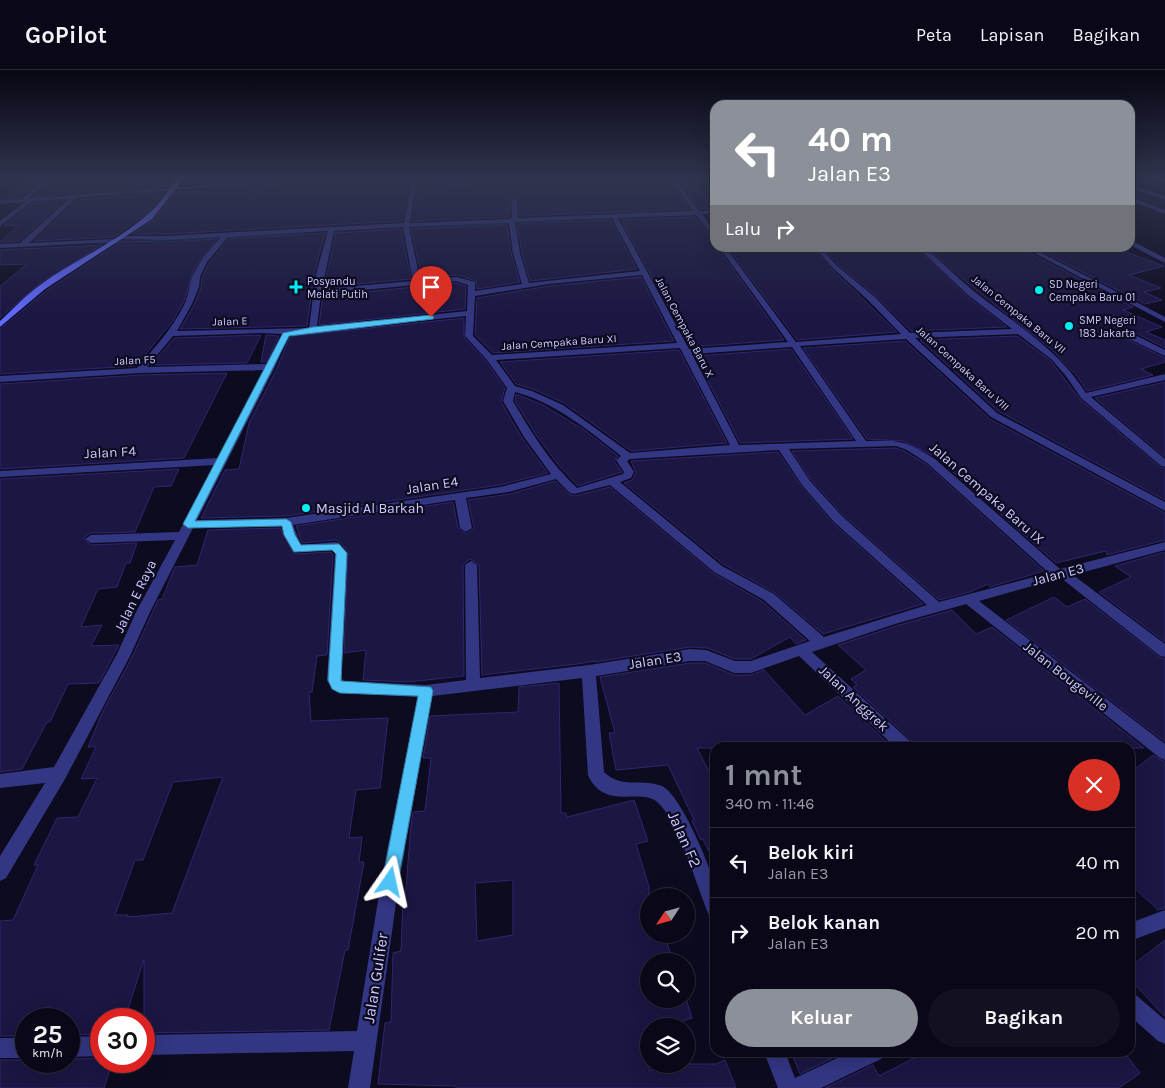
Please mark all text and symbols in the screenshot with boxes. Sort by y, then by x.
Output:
text: GoPilot [25,21,107,49]
text: Peta [916,24,952,46]
text: Lapisan [980,24,1044,46]
text: Bagikan [1072,24,1140,46]
text: 40 m [808,119,893,160]
icon: left [725,120,790,185]
text: Jalan E3 [808,161,891,187]
icon: right [771,215,799,243]
text: Lalu [725,218,761,240]
pin [410,266,452,317]
street label: Jalan Cempaka Baru VII [969,272,1068,356]
icon: arrive [417,273,445,301]
place label: Posyandu Melati Putih [307,275,368,301]
street label: Jalan Cempaka Baru X [652,275,717,380]
place label: SD Negeri Cempaka Baru 01 [1049,278,1135,304]
marker: Posyandu Melati Putih [289,280,303,294]
marker: SD Negeri Cempaka Baru 01 [1033,284,1045,296]
street label: Jalan E [212,314,248,329]
place label: SMP Negeri 183 Jakarta [1079,314,1136,340]
marker: SMP Negeri 183 Jakarta [1063,320,1075,332]
street label: Jalan Cempaka Baru VIII [914,323,1012,414]
street label: Jalan Cempaka Baru XI [501,332,617,353]
street label: Jalan F5 [114,353,156,368]
street label: Jalan Cempaka Baru IX [926,439,1048,548]
street label: Jalan F4 [84,443,137,462]
street label: Jalan E4 [405,473,459,498]
place label: Masjid Al Barkah [316,500,424,517]
marker: Masjid Al Barkah [300,502,312,514]
street label: Jalan E Raya [111,557,160,635]
street label: Jalan E3 [1030,559,1086,590]
street label: Jalan Bougeville [1020,638,1111,715]
street label: Jalan E3 [628,648,683,673]
street label: Jalan Anggrek [815,662,892,735]
text: 1 mnt [725,757,802,793]
button: close [1068,759,1120,811]
text: 340 m · 11:46 [725,794,814,813]
street label: Jalan F2 [664,808,705,870]
text: Belok kiri [768,842,854,864]
icon: left [725,849,753,877]
text: 40 m [1076,852,1120,874]
position arrow [363,855,415,907]
text: Jalan E3 [768,864,828,883]
north arrow [640,888,695,942]
map controls [640,888,695,1073]
text: Belok kanan [768,912,880,934]
icon: right [725,919,753,947]
text: 20 m [1075,922,1120,944]
street label: Jalan Gulifer [359,932,392,1024]
text: Jalan E3 [768,934,828,953]
button: search [640,953,695,1008]
button: Keluar [725,989,918,1047]
button: Bagikan [928,989,1120,1047]
speed limit sign: 30 [90,1008,155,1073]
button: layers [640,1018,695,1073]
text: 25 [33,1020,62,1049]
text: km/h [32,1046,63,1060]

